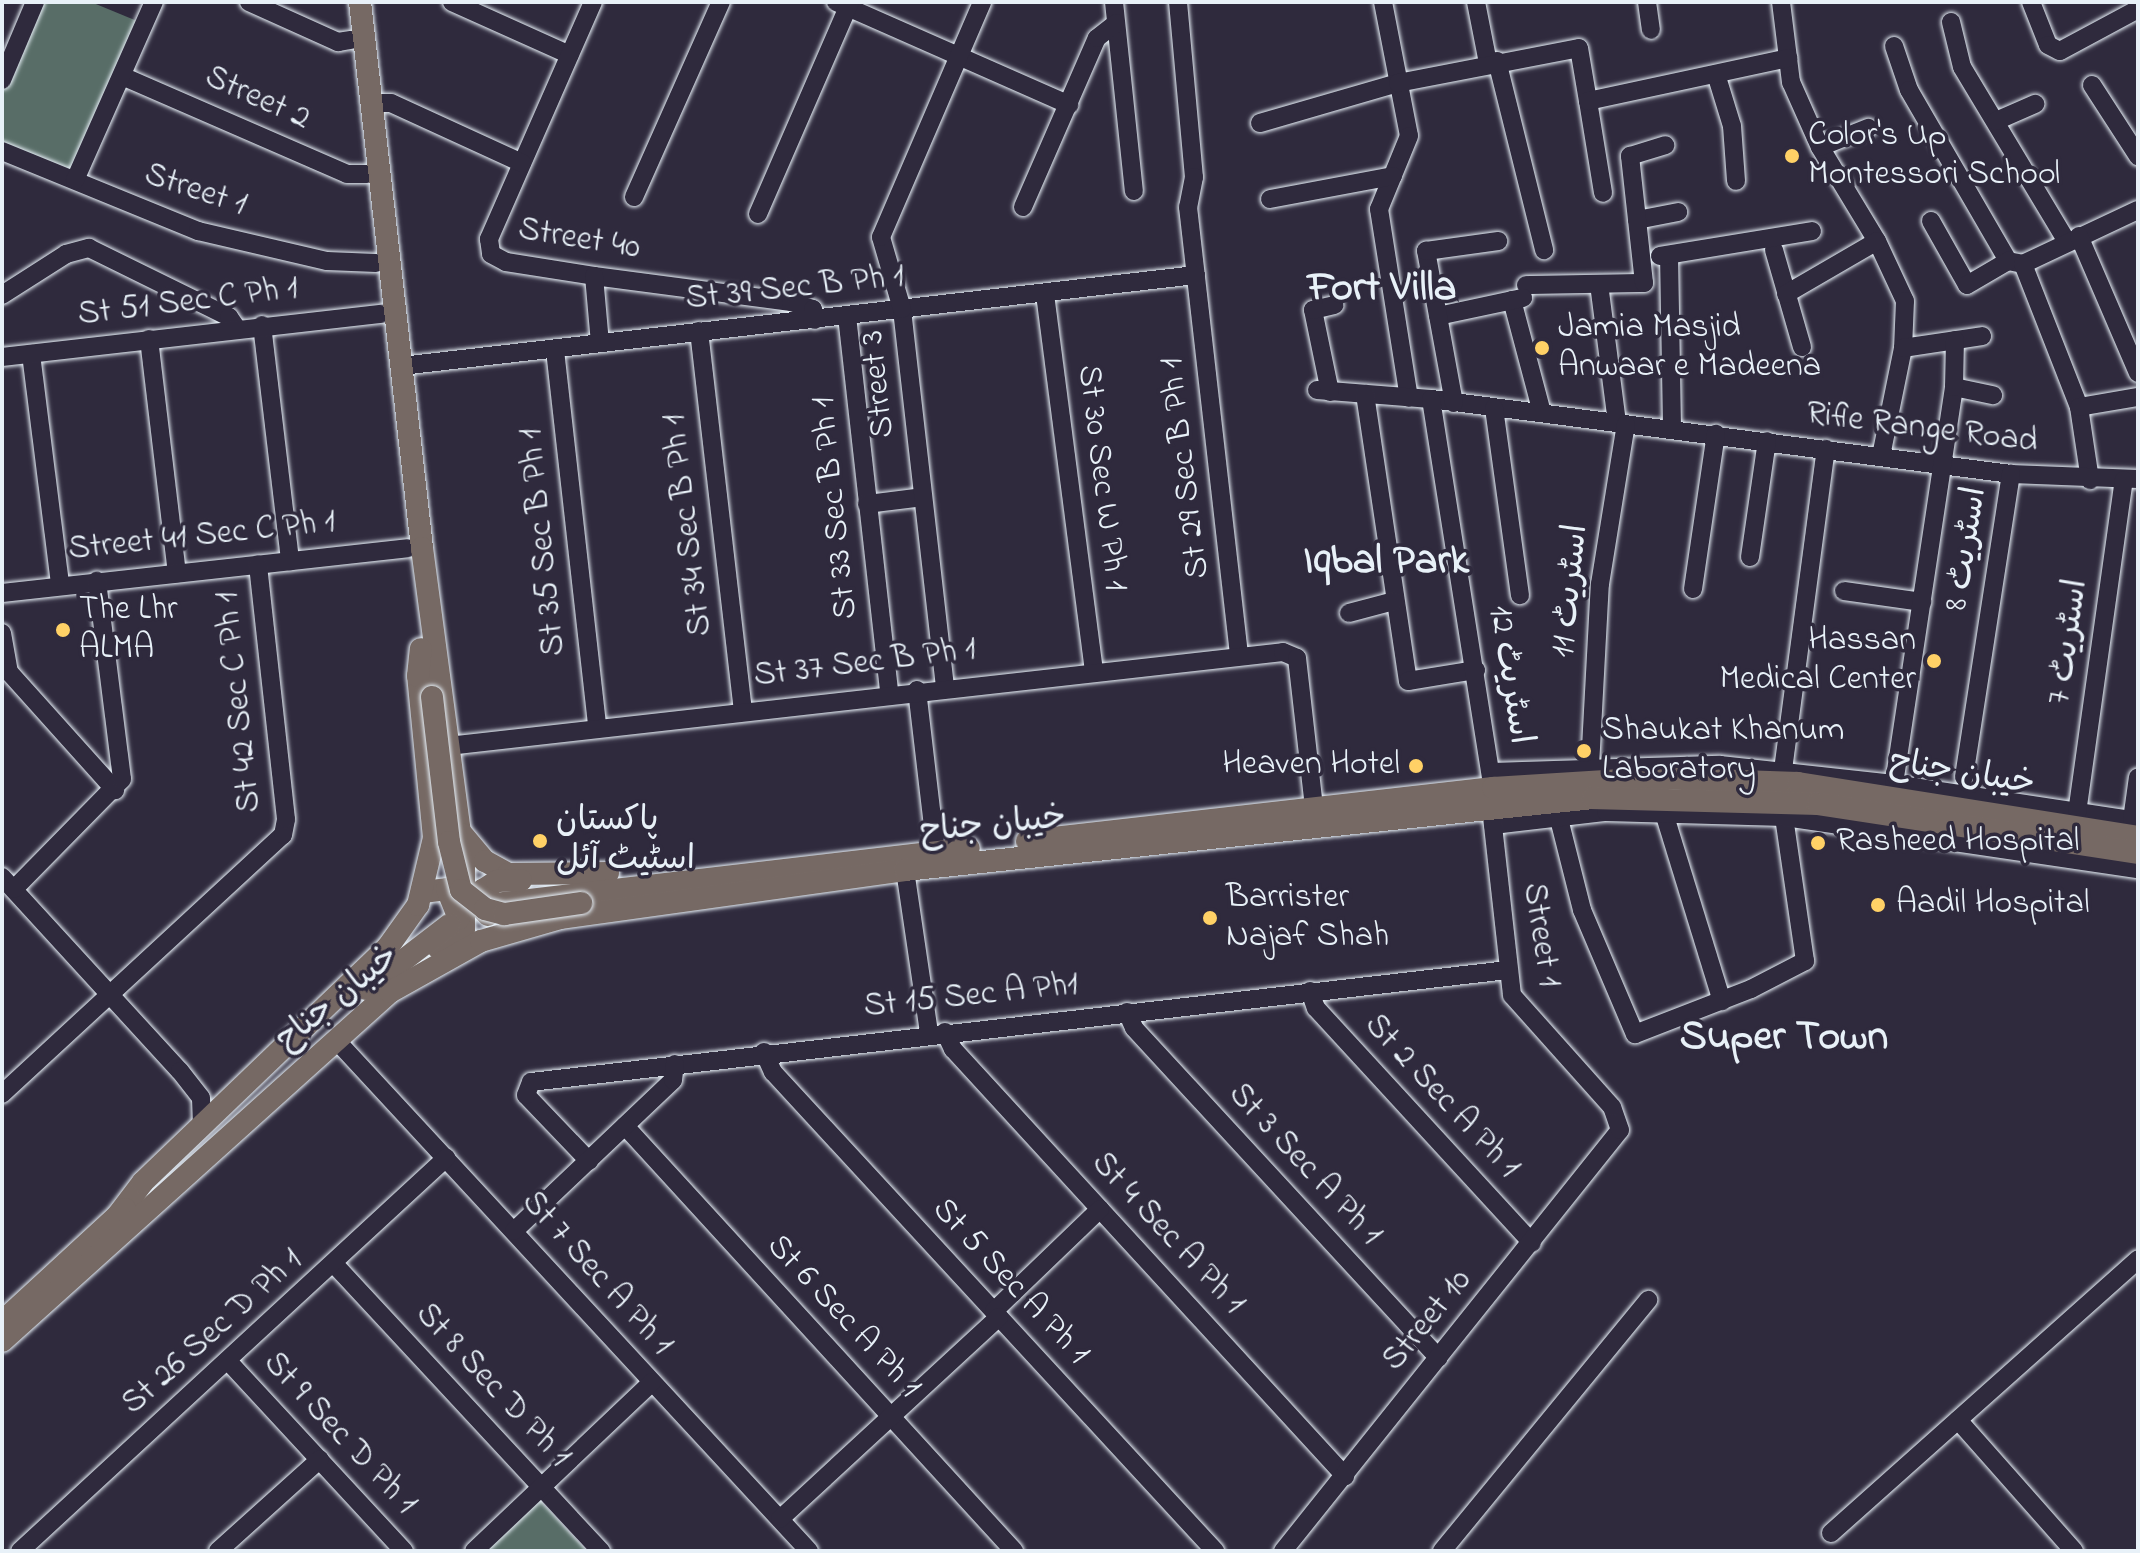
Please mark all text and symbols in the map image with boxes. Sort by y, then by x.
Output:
street label: Street 2 [198,58,316,140]
place label: Color's Up Montessori School [1808,116,2060,196]
marker: Color's Up Montessori School [1783,147,1801,165]
street label: Street 1 [139,155,251,227]
street label: Street 40 [515,210,643,270]
street label: St 39 Sec B Ph 1 [684,257,906,321]
district label: Fort Villa [1307,264,1457,314]
street label: St 51 Sec C Ph 1 [76,269,300,337]
place label: Jamia Masjid Anwaar e Madeena [1558,308,1821,388]
street label: Street 3 [853,328,905,440]
marker: Jamia Masjid Anwaar e Madeena [1533,339,1551,357]
street label: St 29 Sec B Ph 1 [1152,355,1220,581]
street label: St 30 Sec W Ph 1 [1067,363,1135,593]
street label: St 33 Sec B Ph 1 [804,395,868,621]
street label: Rifle Range Road [1804,395,2040,463]
street label: St 34 Sec B Ph 1 [655,412,723,638]
street label: St 35 Sec B Ph 1 [512,426,576,658]
street label: اسٹریٹ 8 [1937,484,1997,614]
street label: Street 41 Sec C Ph 1 [66,503,338,571]
street label: اسٹریٹ 11 [1544,522,1598,660]
district label: Iqbal Park [1303,537,1469,587]
street label: اسٹریٹ 7 [2040,577,2098,707]
street label: St 42 Sec C Ph 1 [208,589,272,815]
place label: The Lhr ALMA [79,590,178,670]
street label: اسٹریٹ 12 [1478,603,1540,747]
marker: The Lhr ALMA [54,621,72,639]
place label: Hassan Medical Center [1719,621,1916,700]
street label: St 37 Sec B Ph 1 [752,630,978,698]
marker: Hassan Medical Center [1923,650,1945,672]
place label: Shaukat Khanum Laboratory [1602,711,1844,790]
marker: Shaukat Khanum Laboratory [1573,740,1595,762]
street label: خیبان جناح [1886,742,2038,806]
place label: Heaven Hotel [1222,746,1400,786]
marker: Heaven Hotel [1407,757,1425,775]
street label: خیبان جناح [918,798,1068,854]
place label: پاکستان اسٹیٹ آئل [556,801,695,880]
place label: Rasheed Hospital [1836,823,2080,863]
marker: پاکستان اسٹیٹ آئل [531,832,549,850]
marker: Rasheed Hospital [1807,832,1829,854]
place label: Barrister Najaf Shah [1226,878,1389,958]
street label: Street 1 [1512,880,1568,990]
place label: Aadil Hospital [1896,885,2090,925]
marker: Aadil Hospital [1867,894,1889,916]
marker: Barrister Najaf Shah [1201,909,1219,927]
street label: خیبان جناح [268,937,408,1061]
street label: St 15 Sec A Ph1 [862,965,1080,1029]
street label: St 2 Sec A Ph 1 [1354,1006,1528,1188]
district label: Super Town [1680,1013,1888,1063]
street label: St 3 Sec A Ph 1 [1218,1075,1390,1255]
street label: St 4 Sec A Ph 1 [1081,1144,1253,1324]
street label: St 7 Sec A Ph 1 [511,1183,681,1365]
street label: St 5 Sec A Ph 1 [922,1190,1098,1374]
street label: St 6 Sec A Ph 1 [757,1227,929,1407]
street label: St 26 Sec D Ph 1 [114,1241,312,1425]
street label: Street 10 [1374,1262,1482,1380]
street label: St 8 Sec D Ph 1 [405,1295,579,1477]
street label: St 9 Sec D Ph 1 [253,1344,425,1524]

